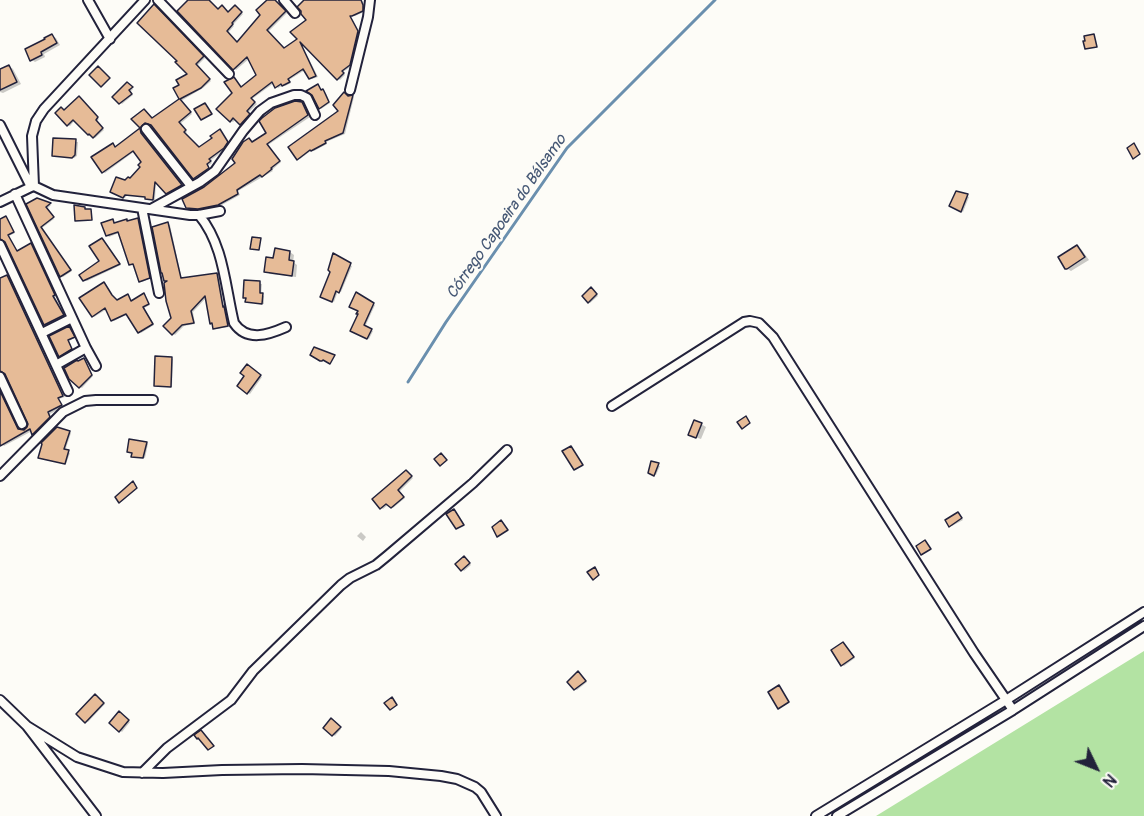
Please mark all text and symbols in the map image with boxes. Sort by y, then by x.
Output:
water label: Córrego Capoeira do Bálsamo [443,131,571,303]
north arrow [1066,738,1126,798]
text: N [1098,769,1120,791]

